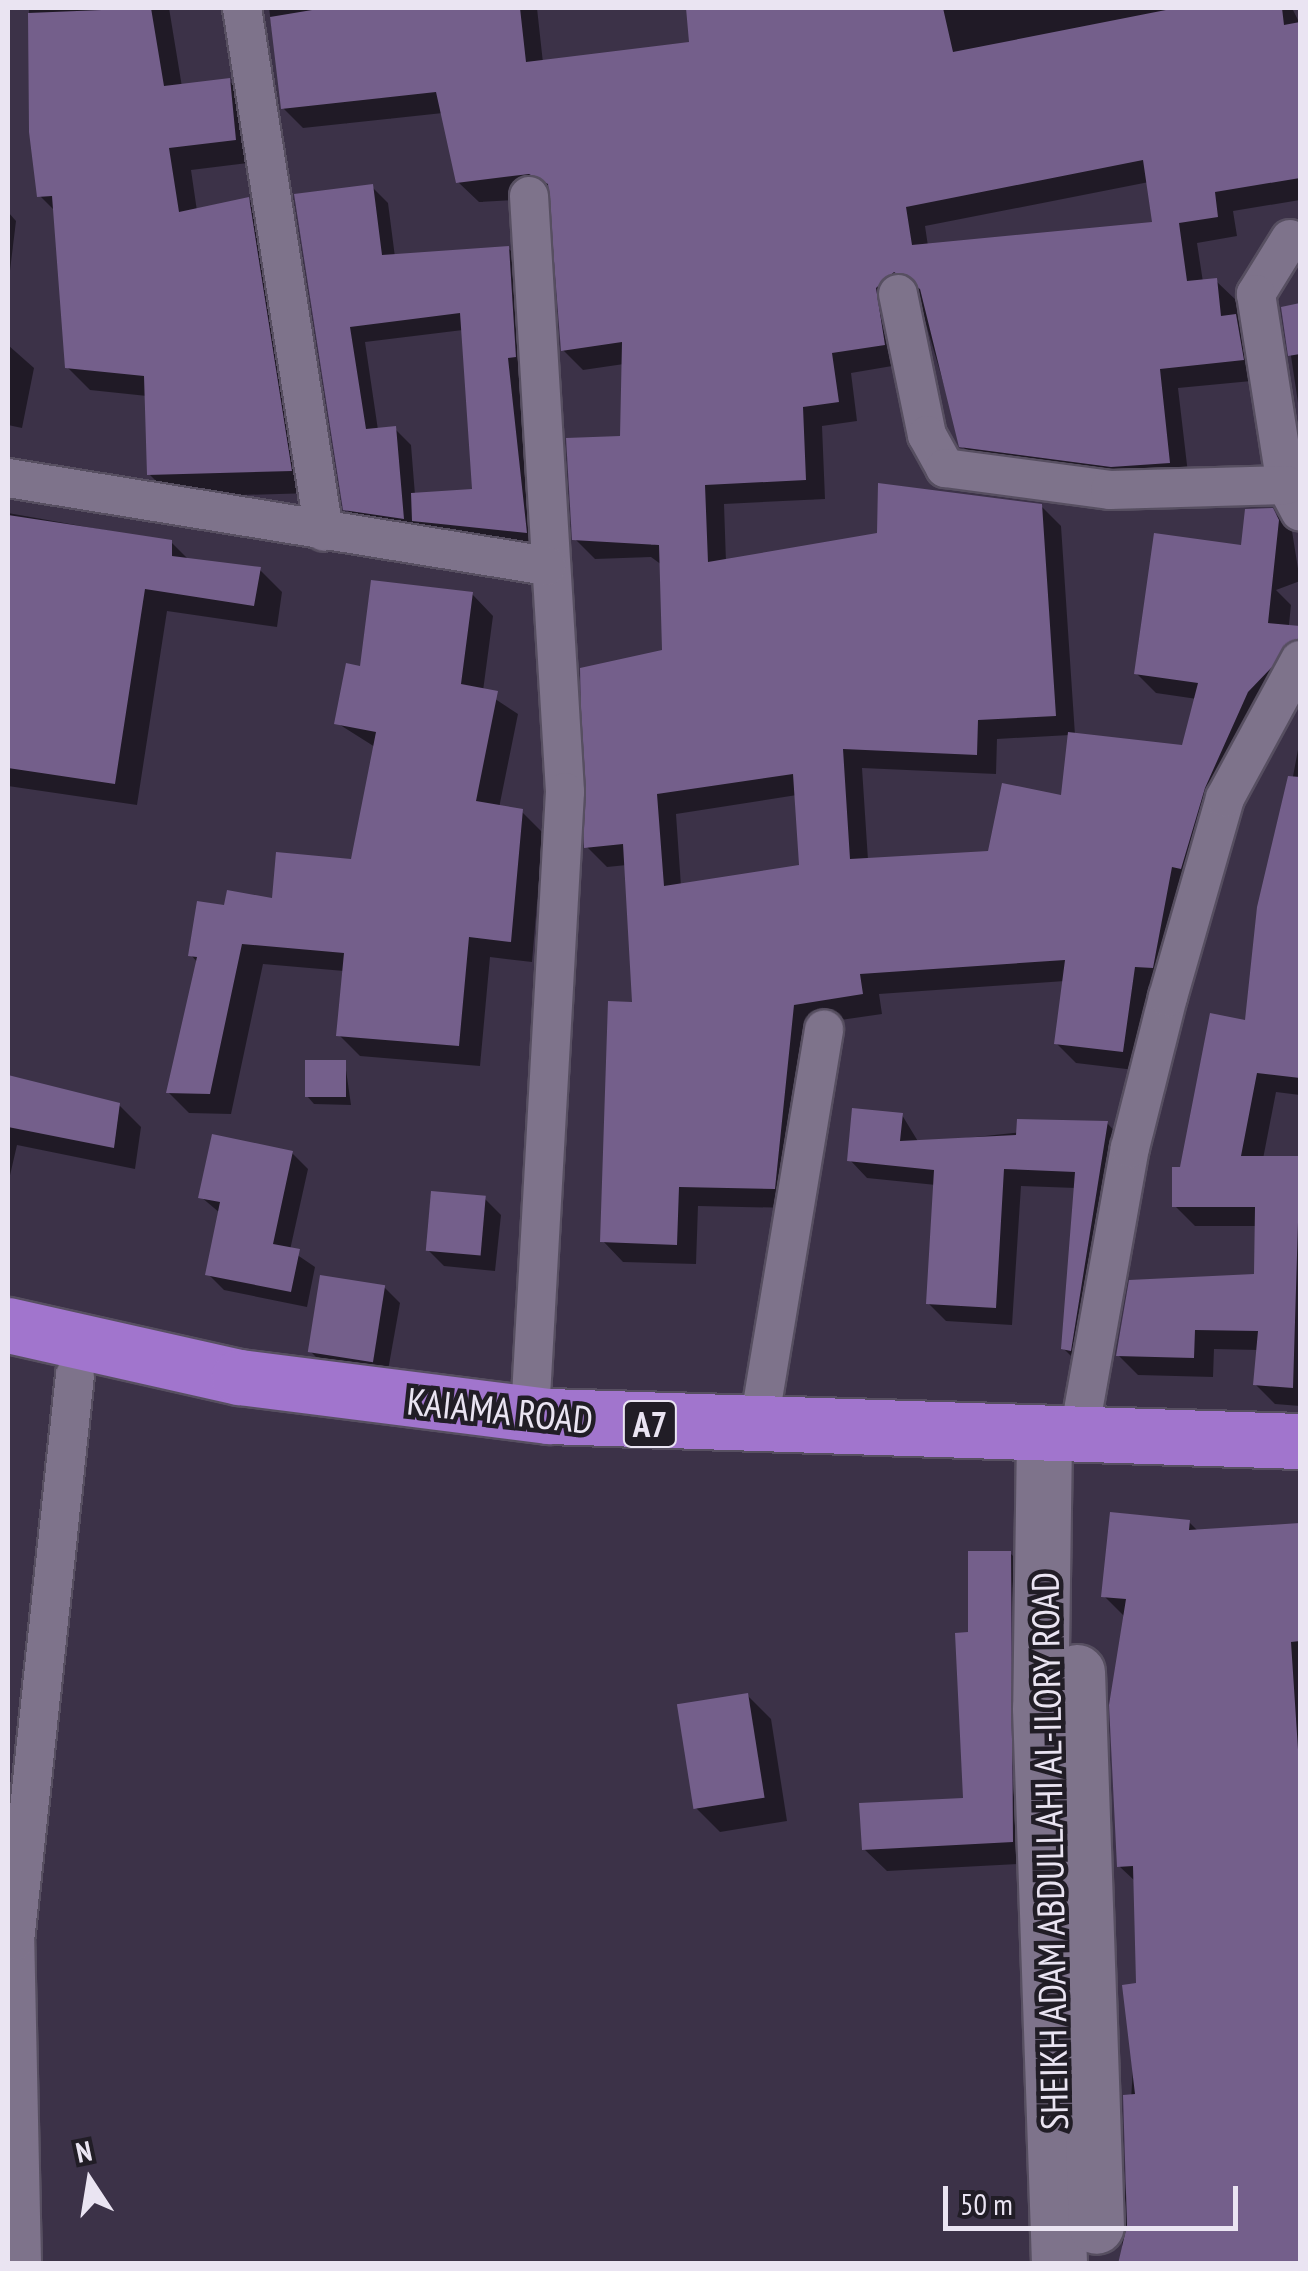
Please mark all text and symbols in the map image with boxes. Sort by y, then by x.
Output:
street label: KAIAMA ROAD [404,1377,596,1443]
road number: A7 [622,1394,678,1454]
street label: SHEIKH ADAM ABDULLAHI AL-ILORY ROAD [1021,1570,1077,2132]
north arrow [40,2131,140,2231]
text: N [72,2131,95,2171]
scale bar [948,2166,1243,2228]
text: 50 m [960,2184,1013,2223]

